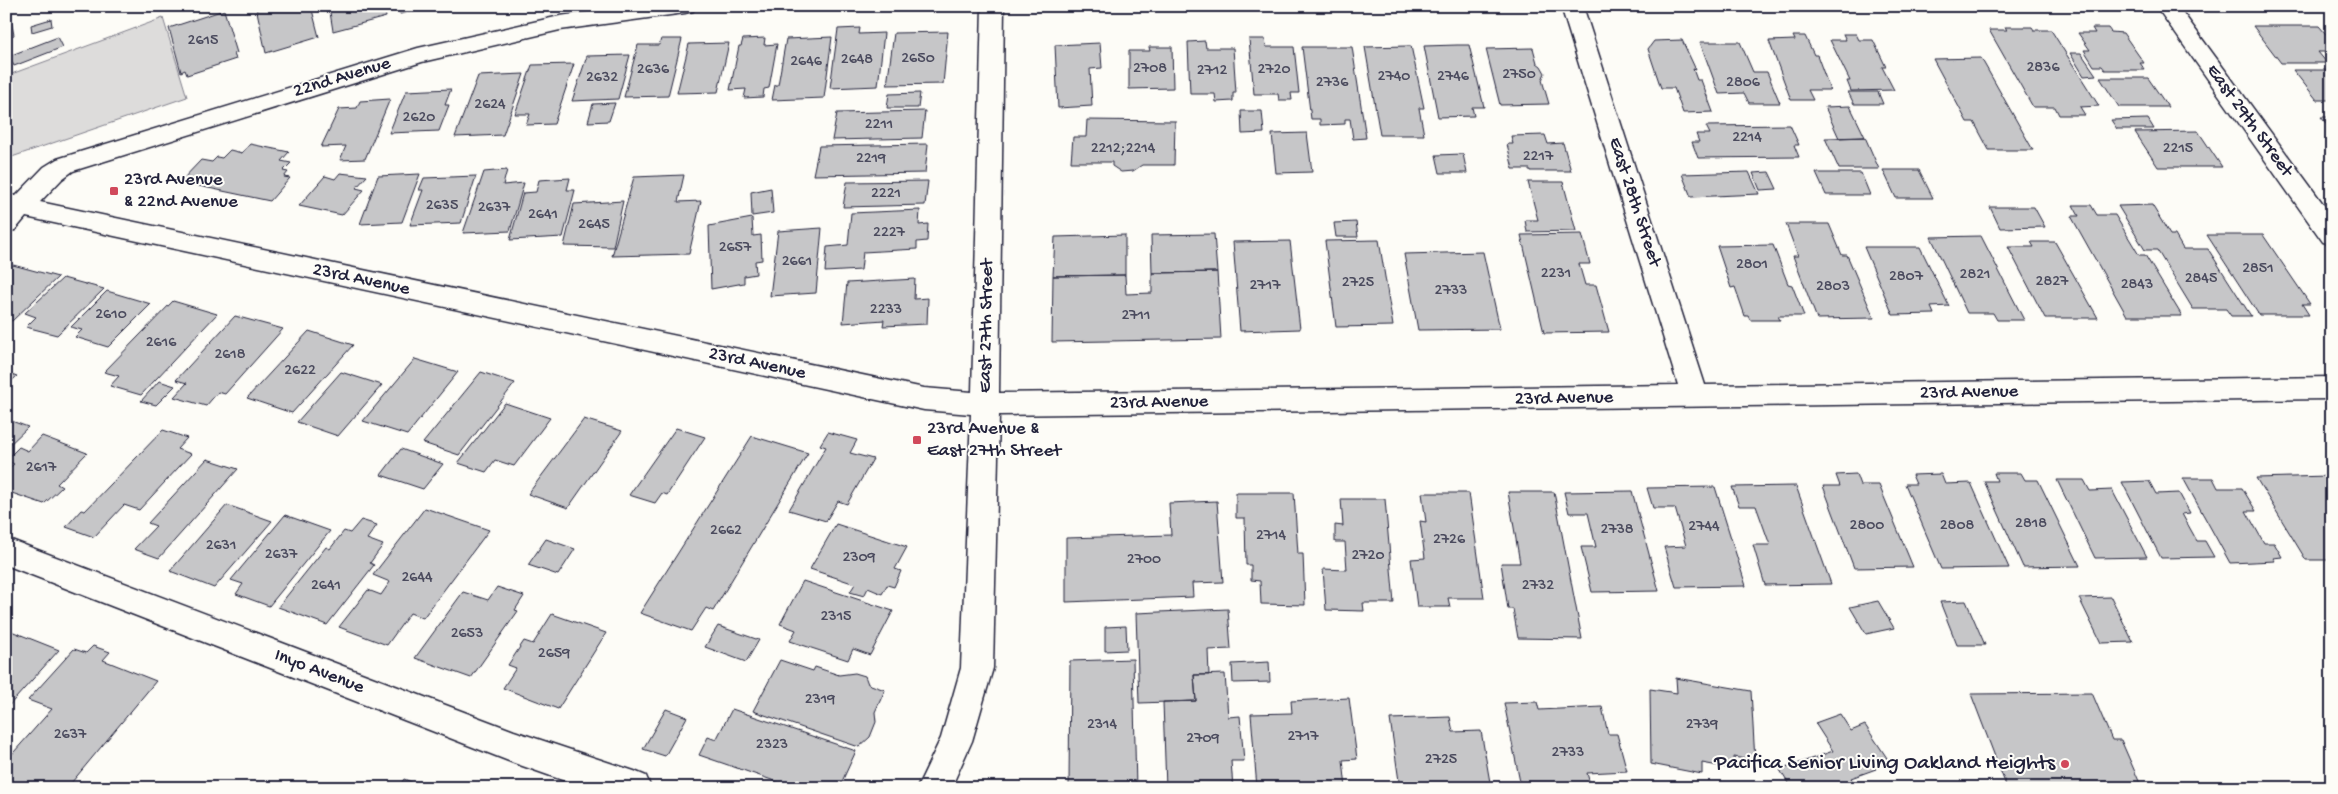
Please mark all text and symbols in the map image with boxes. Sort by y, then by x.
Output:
house number: 2615 [188,32,218,51]
house number: 2650 [901,50,935,69]
house number: 2648 [841,51,873,70]
street label: 22nd Avenue [291,52,394,104]
house number: 2646 [790,53,823,72]
house number: 2836 [2026,59,2060,78]
house number: 2708 [1133,60,1167,79]
street label: East 29th Street [2200,60,2299,184]
house number: 2636 [637,61,670,80]
house number: 2720 [1257,61,1291,80]
house number: 2712 [1197,62,1227,81]
house number: 2750 [1502,66,1536,85]
house number: 2740 [1378,68,1410,87]
house number: 2746 [1437,68,1470,87]
house number: 2632 [586,69,618,88]
house number: 2736 [1316,74,1349,93]
house number: 2806 [1726,74,1761,93]
house number: 2624 [474,96,506,115]
house number: 2620 [403,109,435,128]
house number: 2211 [865,116,893,135]
house number: 2214 [1732,129,1762,148]
street label: East 28th Street [1602,134,1666,272]
house number: 2212;2214 [1091,140,1156,159]
house number: 2215 [2163,140,2193,159]
house number: 2217 [1523,148,1554,167]
house number: 2219 [856,150,886,169]
place label: 23rd Avenue & 22nd Avenue [124,169,238,214]
marker: 23rd Avenue & 22nd Avenue [108,185,120,197]
house number: 2221 [871,185,901,204]
house number: 2635 [426,197,458,216]
house number: 2637 [478,199,511,218]
house number: 2641 [528,206,558,225]
house number: 2645 [578,216,610,235]
house number: 2227 [873,224,906,243]
house number: 2657 [719,239,752,258]
house number: 2661 [782,253,812,272]
house number: 2801 [1736,256,1768,275]
street label: East 27th Street [974,257,1000,393]
street label: 23rd Avenue [310,258,412,302]
house number: 2851 [2242,260,2274,279]
house number: 2231 [1541,265,1571,284]
house number: 2821 [1960,266,1990,285]
house number: 2807 [1889,268,1924,287]
house number: 2845 [2185,270,2217,289]
house number: 2827 [2036,273,2069,292]
house number: 2725 [1342,274,1374,293]
house number: 2843 [2121,276,2153,295]
house number: 2717 [1250,277,1281,296]
house number: 2803 [1816,278,1850,297]
house number: 2733 [1435,282,1467,301]
house number: 2233 [870,301,902,320]
house number: 2610 [95,306,127,325]
house number: 2711 [1121,307,1151,326]
house number: 2616 [146,334,177,353]
street label: 23rd Avenue [706,342,808,386]
house number: 2618 [214,346,246,365]
house number: 2622 [284,362,316,381]
street label: 23rd Avenue [1919,381,2019,405]
street label: 23rd Avenue [1514,387,1614,411]
street label: 23rd Avenue [1109,391,1209,415]
place label: 23rd Avenue & East 27th Street [927,418,1063,463]
marker: 23rd Avenue & East 27th Street [911,434,923,446]
house number: 2617 [26,459,57,478]
house number: 2818 [2015,515,2047,534]
house number: 2800 [1850,517,1884,536]
house number: 2808 [1940,517,1974,536]
house number: 2744 [1688,518,1720,537]
house number: 2738 [1600,521,1634,540]
house number: 2662 [710,522,742,541]
house number: 2714 [1256,527,1287,546]
house number: 2726 [1433,531,1466,550]
house number: 2631 [206,537,236,556]
house number: 2637 [265,546,298,565]
house number: 2720 [1351,547,1385,566]
house number: 2309 [842,549,876,568]
house number: 2700 [1127,551,1161,570]
house number: 2644 [401,569,433,588]
house number: 2641 [311,577,341,596]
house number: 2732 [1522,577,1554,596]
house number: 2315 [820,608,852,627]
house number: 2653 [451,625,483,644]
street label: Inyo Avenue [271,644,367,700]
house number: 2659 [538,645,570,664]
house number: 2319 [805,691,835,710]
house number: 2314 [1087,716,1118,735]
house number: 2739 [1686,716,1718,735]
house number: 2637 [54,726,87,745]
house number: 2717 [1288,728,1319,747]
house number: 2709 [1186,730,1220,749]
house number: 2323 [756,736,788,755]
house number: 2733 [1552,744,1584,763]
house number: 2725 [1425,751,1457,770]
place label: Pacifica Senior Living Oakland Heights [1713,751,2056,777]
marker: Pacifica Senior Living Oakland Heights [2059,758,2071,770]

